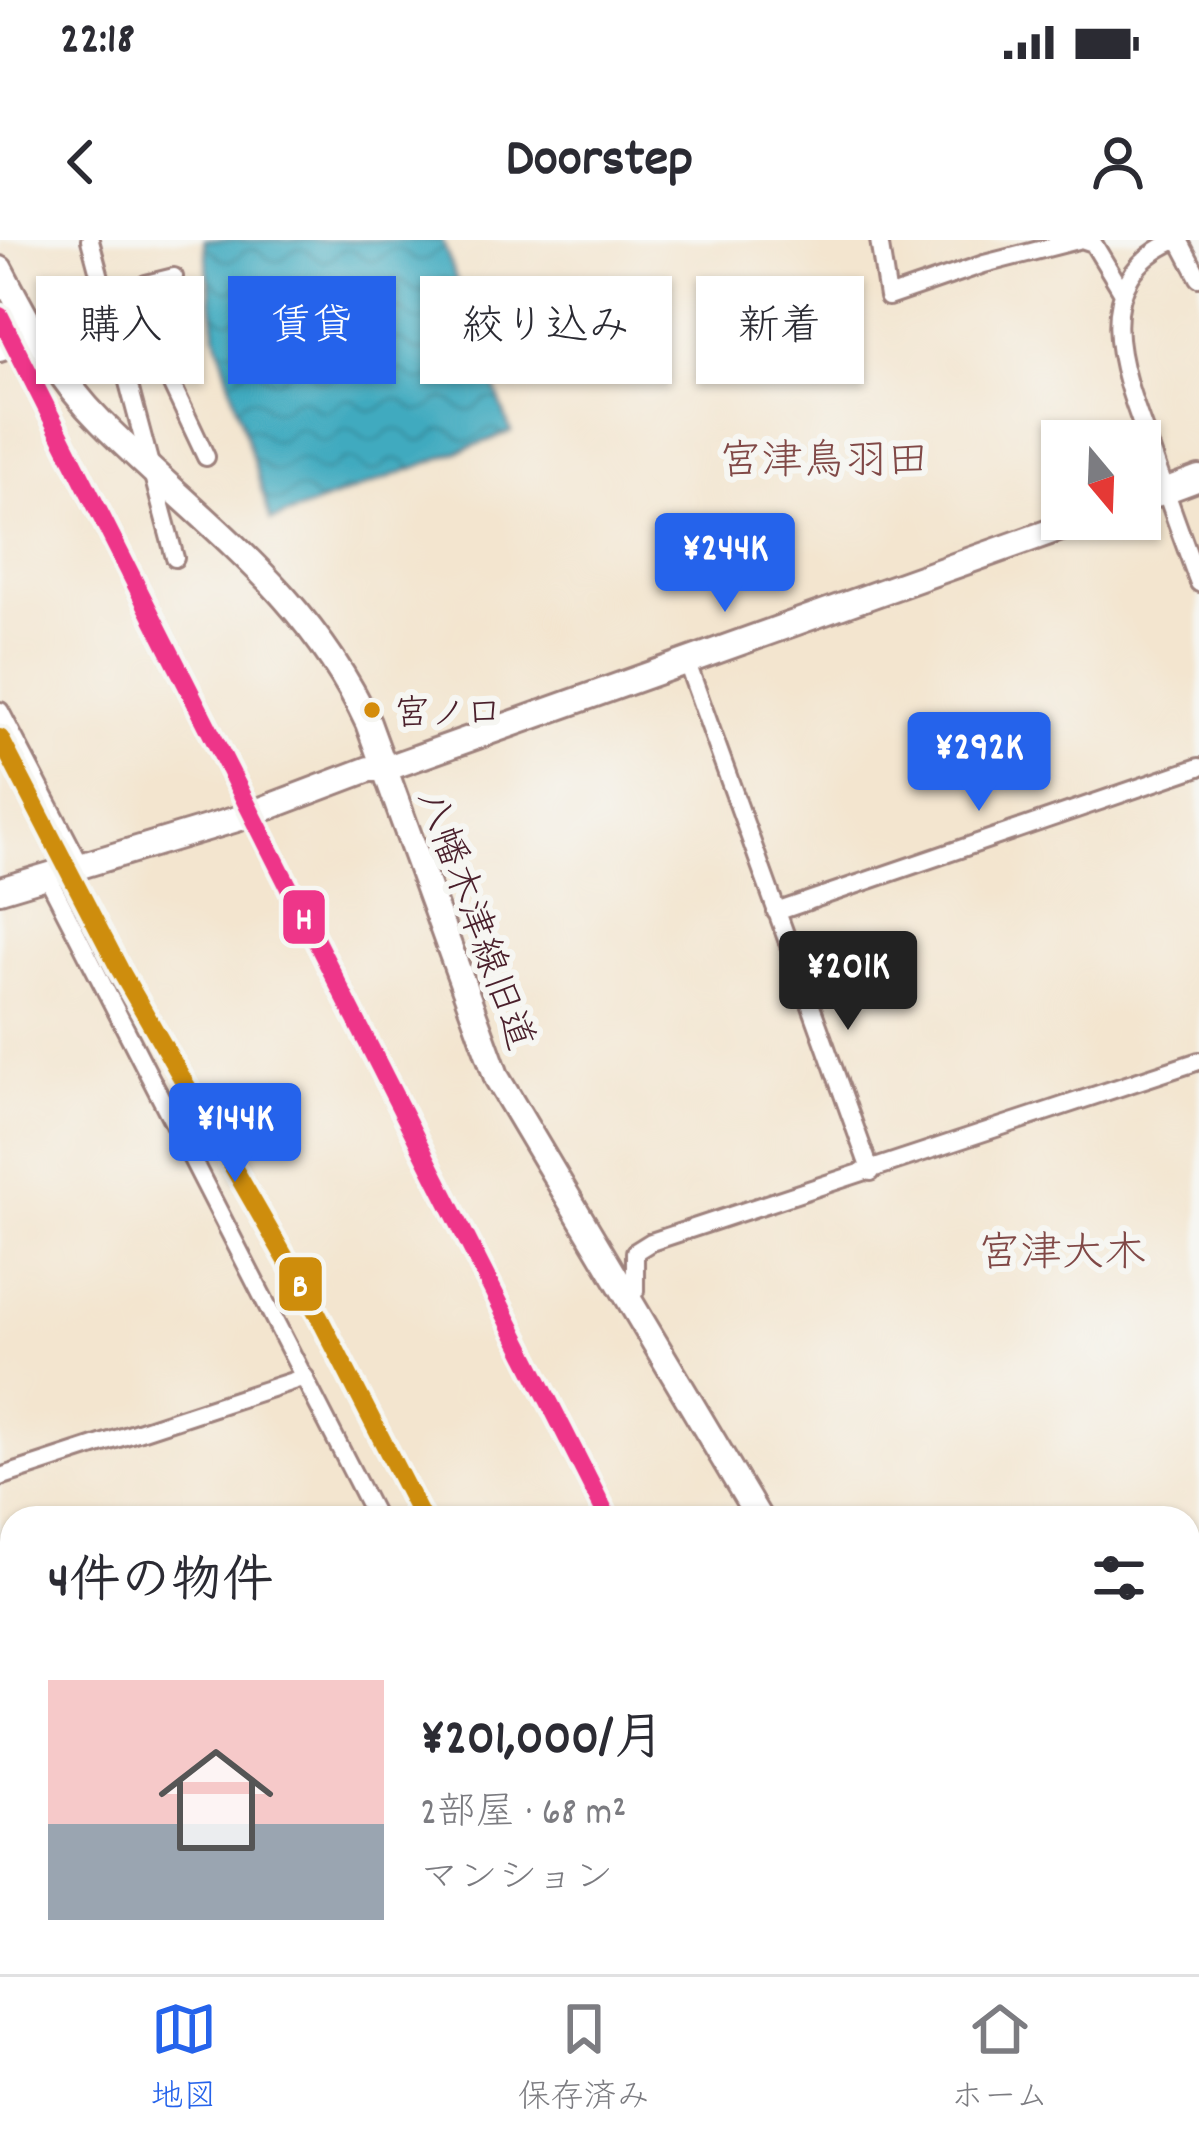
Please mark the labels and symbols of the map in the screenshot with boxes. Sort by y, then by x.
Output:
north arrow [1041,420,1161,540]
district label: 宮津鳥羽田 [719,435,929,495]
pin: ¥244K [641,513,809,615]
place label: 宮ノ口 [394,691,502,743]
marker: 宮ノ口 [361,699,383,721]
pin: ¥292K [895,712,1063,814]
street label: 八幡木津線旧道 [399,784,544,1059]
line badge: H [281,888,327,946]
text: H [296,899,312,946]
pin: ¥201K [764,931,932,1033]
pin: ¥144K [151,1083,319,1185]
district label: 宮津大木 [978,1227,1146,1287]
line badge: B [277,1255,324,1313]
text: B [292,1266,308,1313]

